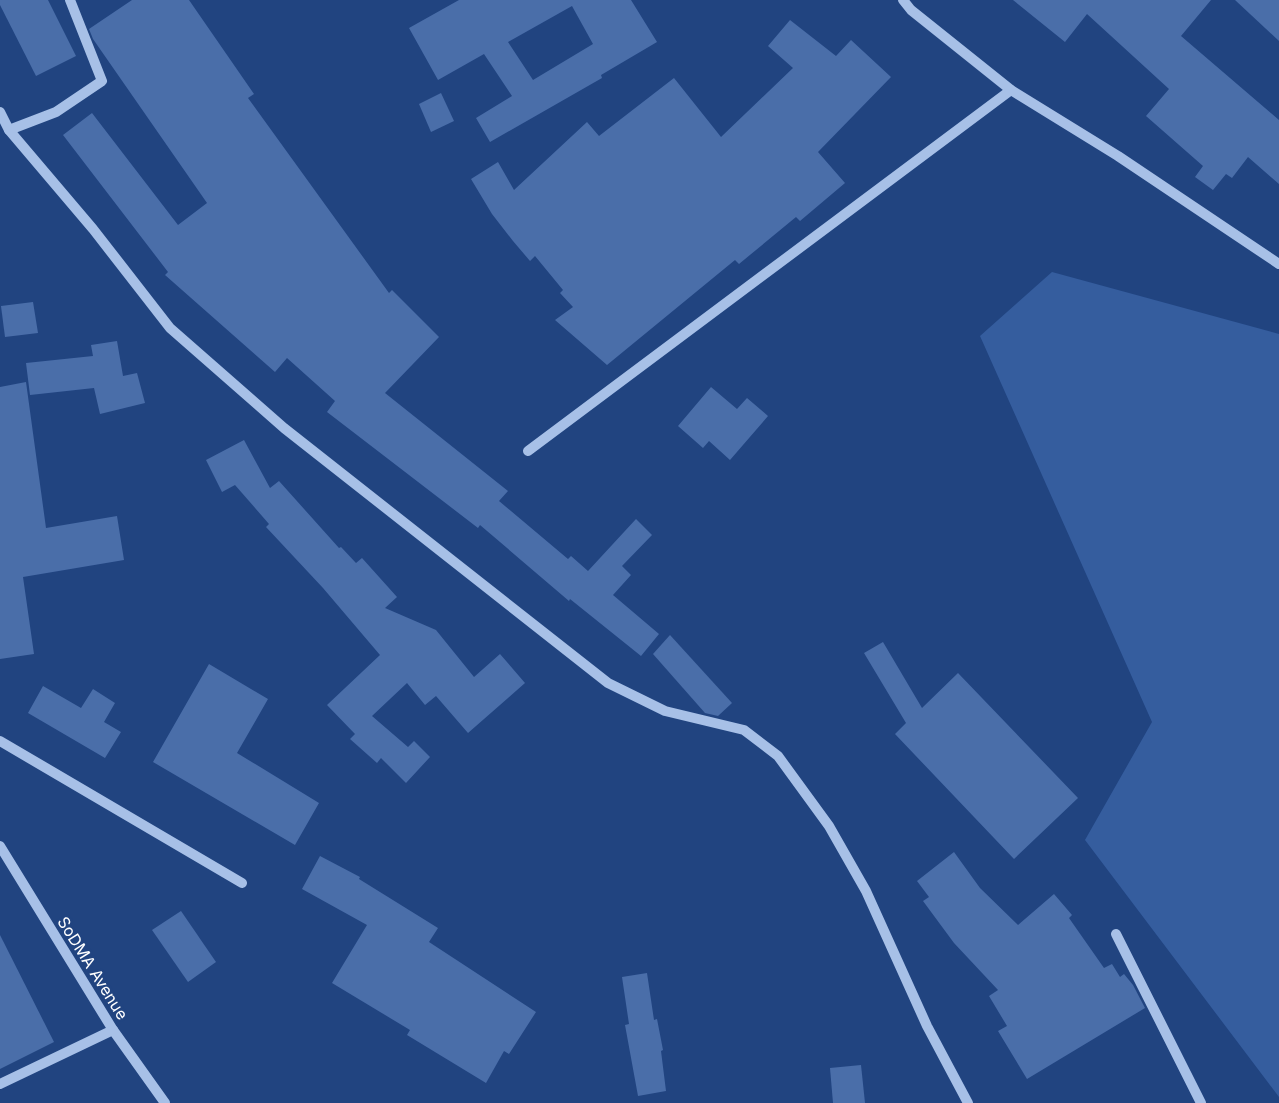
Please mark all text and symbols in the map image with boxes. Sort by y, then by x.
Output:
street label: SoDMA Avenue [53,913,133,1023]

